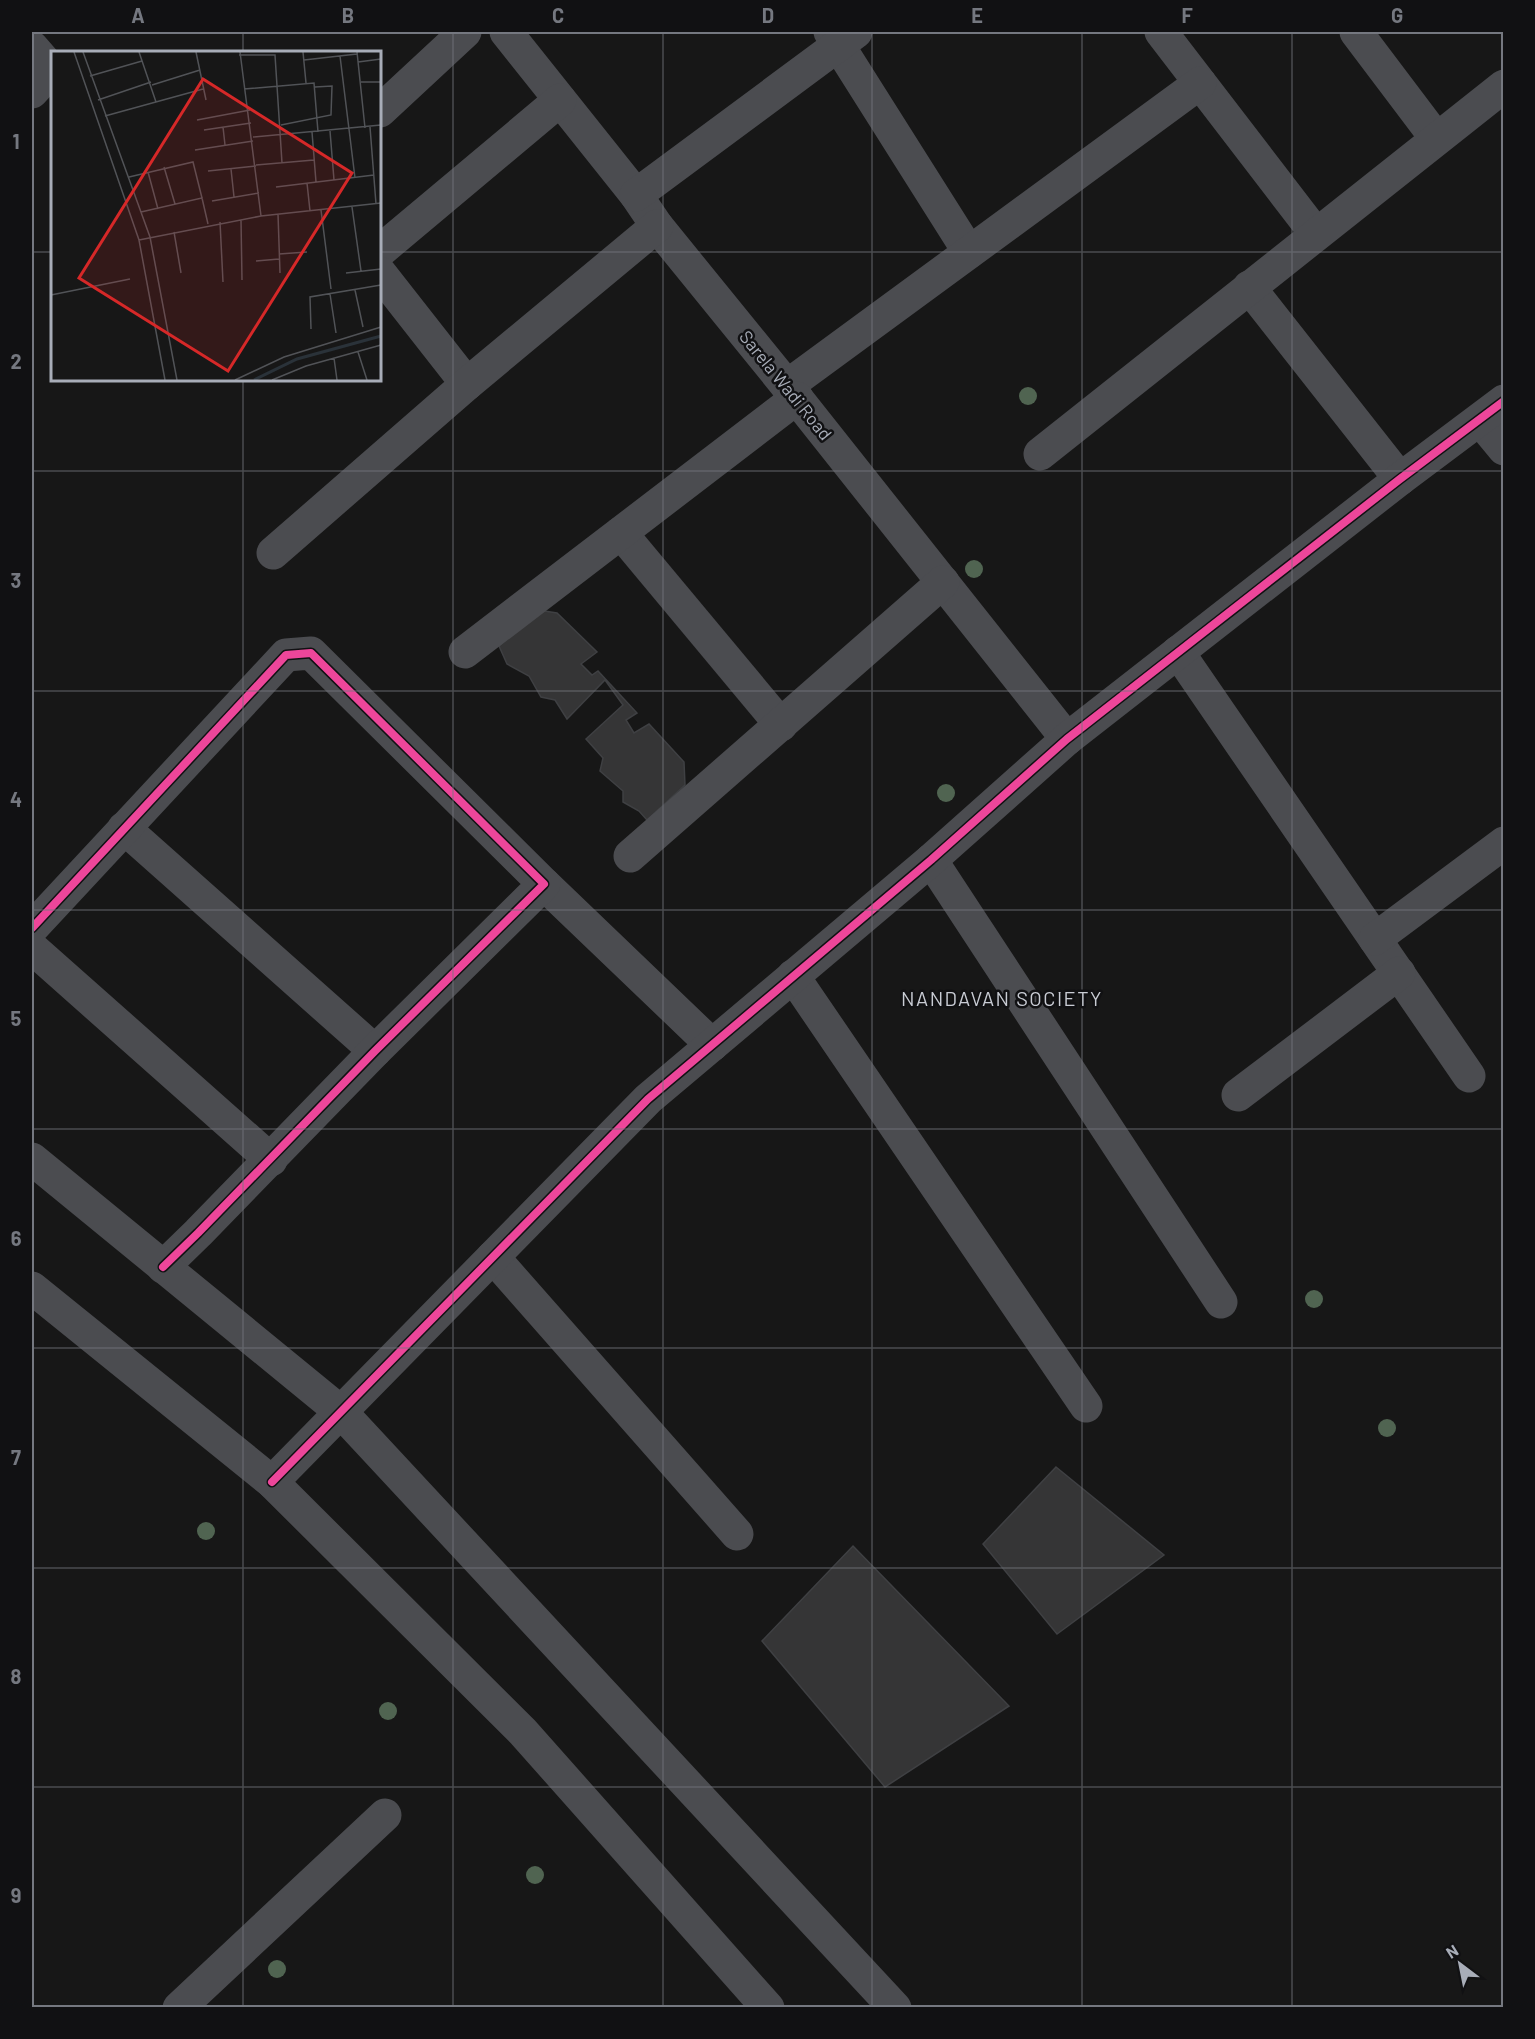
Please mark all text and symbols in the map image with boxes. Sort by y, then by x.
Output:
text: A [131,3,145,27]
text: B [342,3,354,27]
text: C [552,3,564,27]
text: D [762,3,774,27]
text: E [971,3,983,27]
text: F [1181,3,1193,27]
text: G [1391,3,1403,27]
inset map [51,51,381,381]
text: 1 [12,129,20,153]
street label: Sarela Wadi Road [735,326,837,444]
text: 2 [10,349,22,373]
text: 3 [11,568,21,592]
text: 4 [10,787,22,811]
district label: NANDAVAN SOCIETY [901,986,1103,1010]
text: 5 [11,1006,22,1030]
text: 6 [11,1226,22,1250]
text: 7 [11,1445,21,1469]
text: 8 [11,1664,22,1688]
text: 9 [11,1883,21,1907]
north arrow [1430,1934,1490,1994]
text: N [1442,1940,1461,1962]

